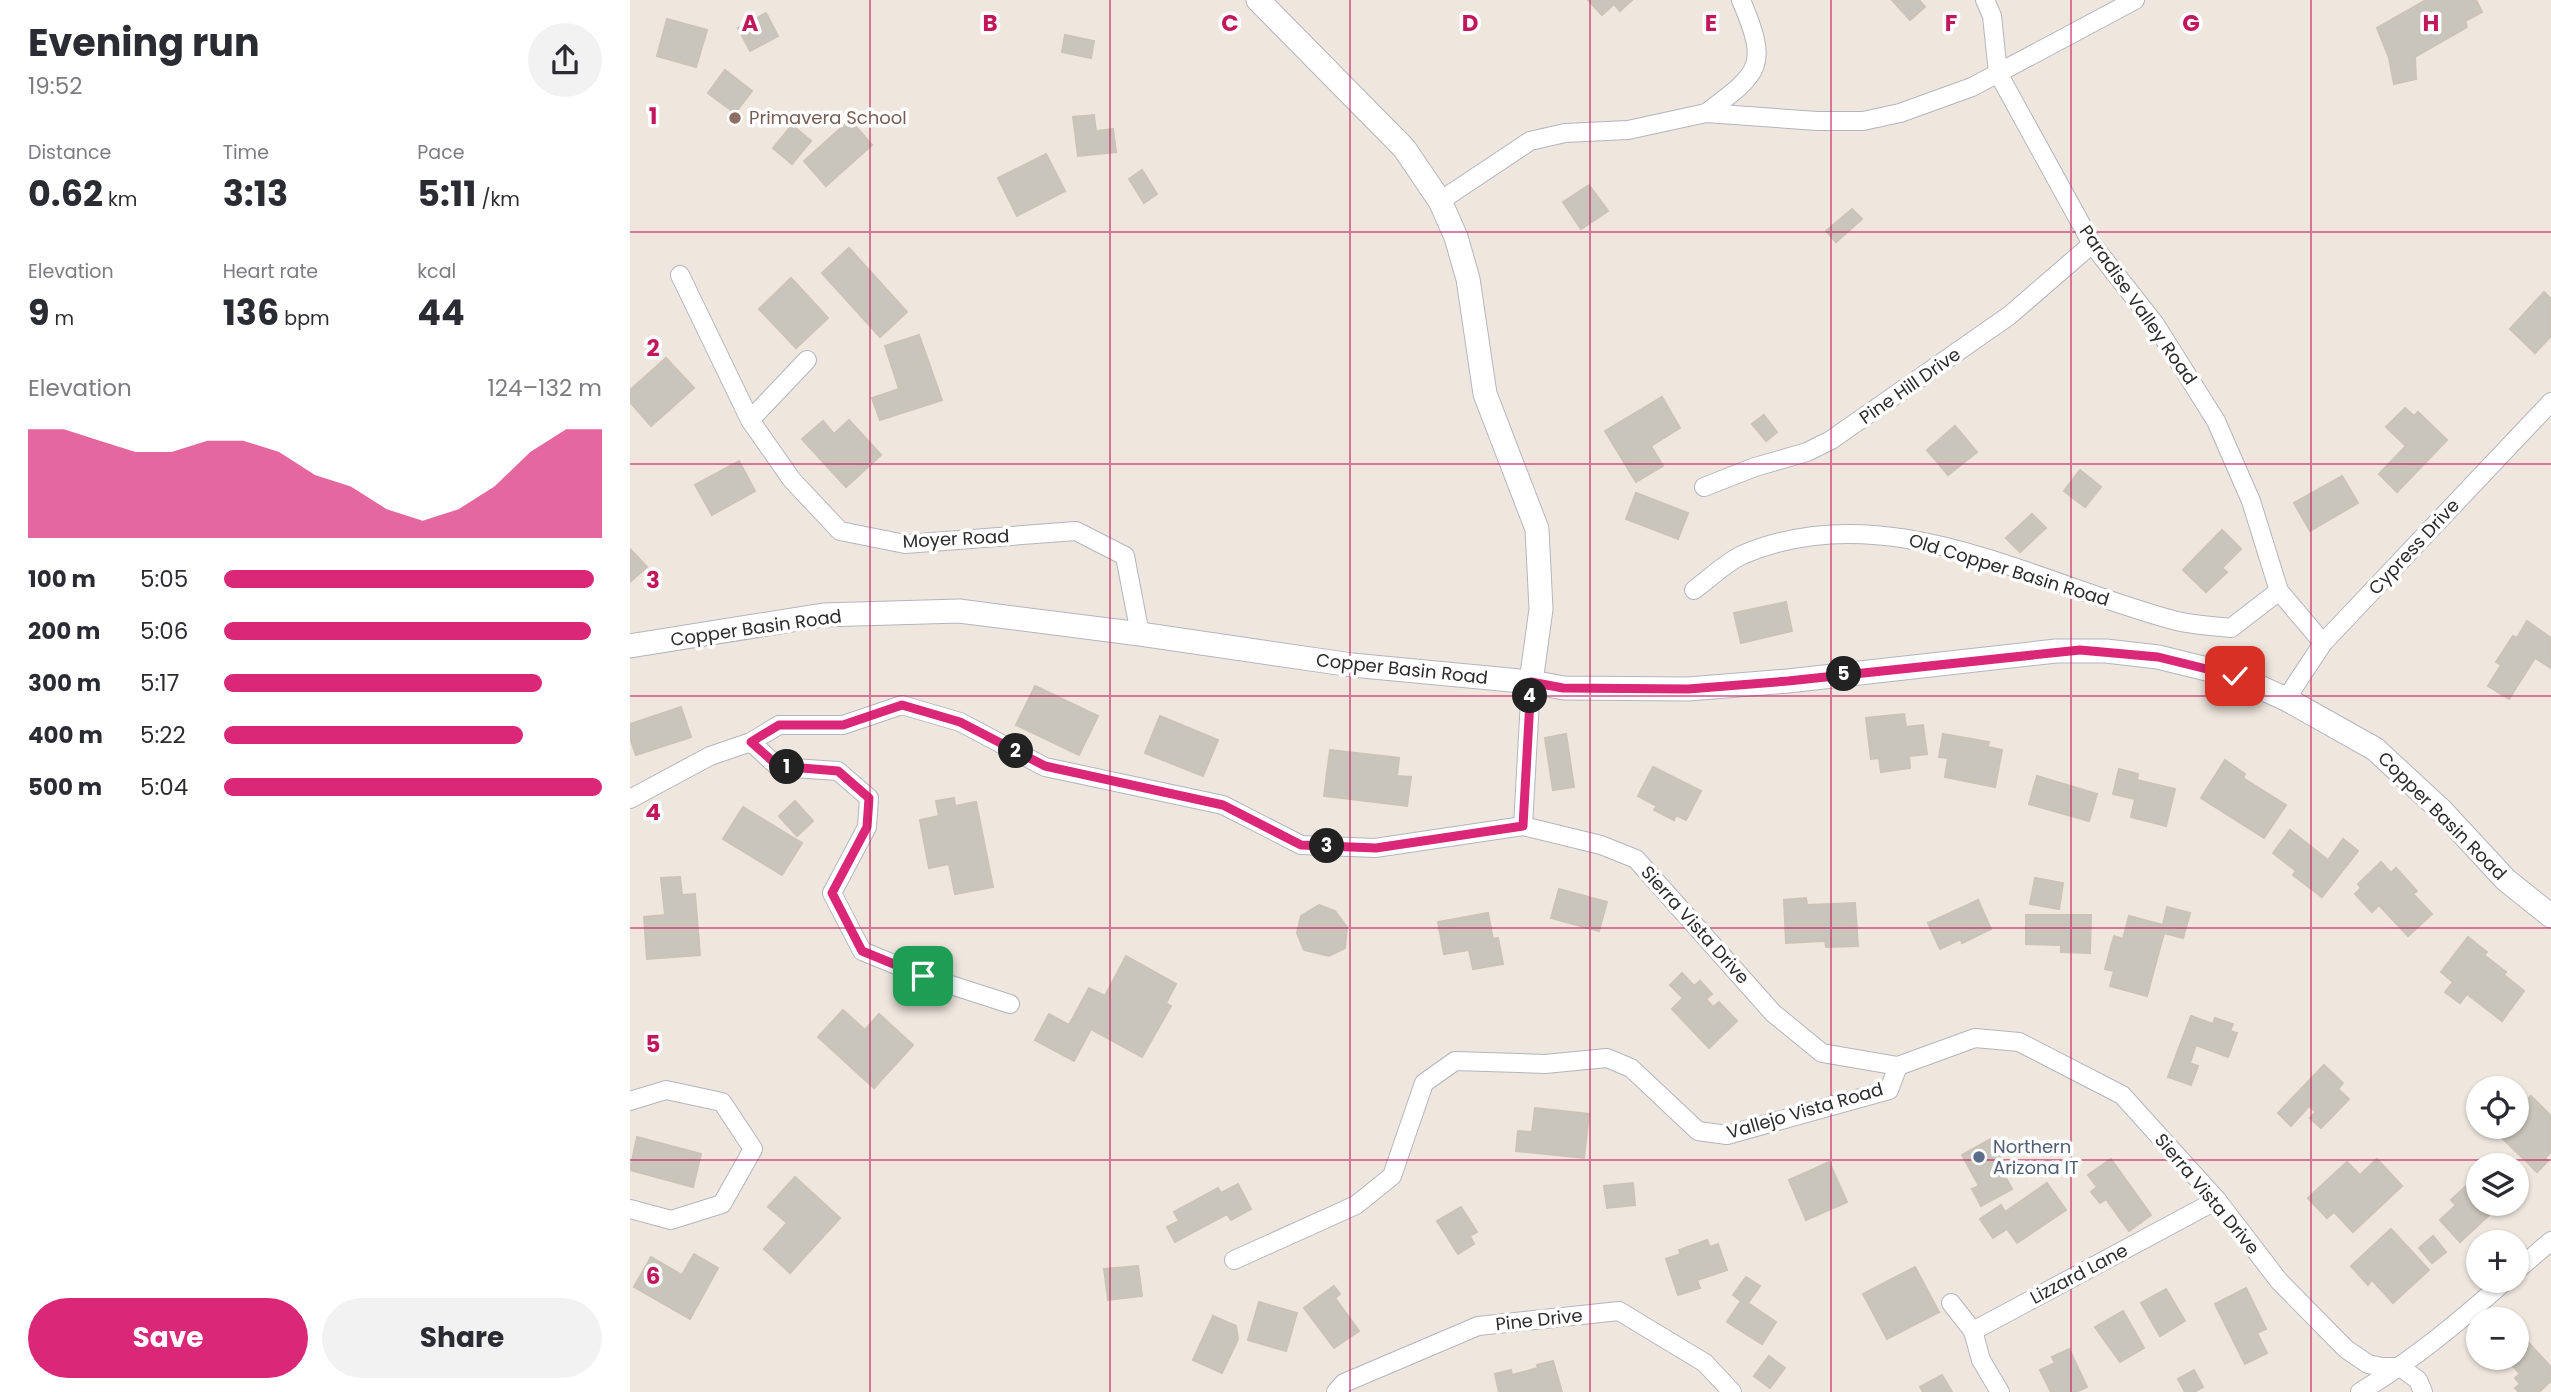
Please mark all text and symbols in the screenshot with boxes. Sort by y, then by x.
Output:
text: A [742,7,759,39]
text: B [982,7,998,39]
text: C [1221,7,1239,39]
text: D [1462,7,1478,39]
text: E [1705,7,1717,39]
text: F [1945,7,1957,39]
text: G [2182,7,2200,39]
text: H [2423,7,2439,39]
text: Evening run [28,16,260,69]
button: share [528,23,602,97]
text: 19:52 [28,70,82,102]
text: 1 [649,100,657,132]
place label: Primavera School [749,105,907,130]
marker: Primavera School [727,110,743,126]
text: Distance [28,139,111,166]
text: Time [223,139,269,166]
text: Pace [417,139,465,166]
text: 0.62 [28,169,103,218]
text: 3:13 [223,169,288,218]
text: 5:11 [417,169,476,218]
text: km [103,186,137,213]
text: /km [476,186,520,213]
street label: Paradise Valley Road [2074,220,2203,390]
text: Elevation [28,258,114,285]
text: Heart rate [223,258,318,285]
text: kcal [417,258,456,285]
text: 9 [28,288,50,337]
text: 136 [223,288,279,337]
text: 44 [417,288,465,337]
text: m [50,305,74,332]
text: bpm [279,305,330,332]
text: 2 [646,332,660,364]
street label: Pine Hill Drive [1854,342,1965,430]
text: Elevation [28,372,132,404]
text: 124–132 m [487,372,602,404]
street label: Cypress Drive [2363,493,2465,600]
street label: Moyer Road [902,523,1010,554]
street label: Old Copper Basin Road [1906,527,2112,612]
text: 100 m [28,563,96,595]
text: 5:05 [140,563,188,595]
text: 3 [646,564,660,596]
street label: Copper Basin Road [669,603,843,652]
text: 200 m [28,615,100,647]
text: 5:06 [140,615,188,647]
pin [2205,646,2265,706]
street label: Copper Basin Road [1315,647,1489,690]
pin: 5 [1826,656,1862,692]
icon: check [2216,657,2254,695]
text: 5 [1837,660,1850,687]
text: 300 m [28,667,101,699]
text: 5:17 [140,667,179,699]
pin: 4 [1513,678,1548,714]
text: 4 [1523,682,1536,709]
text: 400 m [28,719,103,751]
text: 5:22 [140,719,186,751]
pin: 2 [998,734,1034,768]
text: 2 [1010,737,1021,764]
street label: Copper Basin Road [2372,746,2512,886]
pin: 1 [770,750,804,784]
text: 1 [783,753,790,780]
text: 500 m [28,771,102,803]
text: 5:04 [140,771,188,803]
text: 4 [645,796,661,828]
pin: 3 [1310,828,1344,864]
text: 3 [1321,832,1332,859]
street label: Sierra Vista Drive [1635,860,1755,989]
pin [893,946,953,1006]
icon: arrive [904,957,942,995]
text: 5 [646,1028,660,1060]
street label: Vallejo Vista Road [1724,1076,1886,1145]
map controls [2466,1076,2529,1370]
button: locate [2466,1076,2529,1139]
street label: Sierra Vista Drive [2149,1128,2266,1260]
place label: Northern Arizona IT [1993,1134,2079,1180]
marker: Northern Arizona IT [1971,1149,1987,1165]
button: layers [2466,1153,2529,1216]
button: + [2466,1230,2529,1293]
street label: Lizzard Lane [2026,1237,2132,1310]
text: 6 [646,1260,660,1292]
button: Save [28,1298,308,1378]
button: Share [322,1298,602,1378]
street label: Pine Drive [1494,1302,1584,1337]
button: − [2466,1307,2529,1370]

